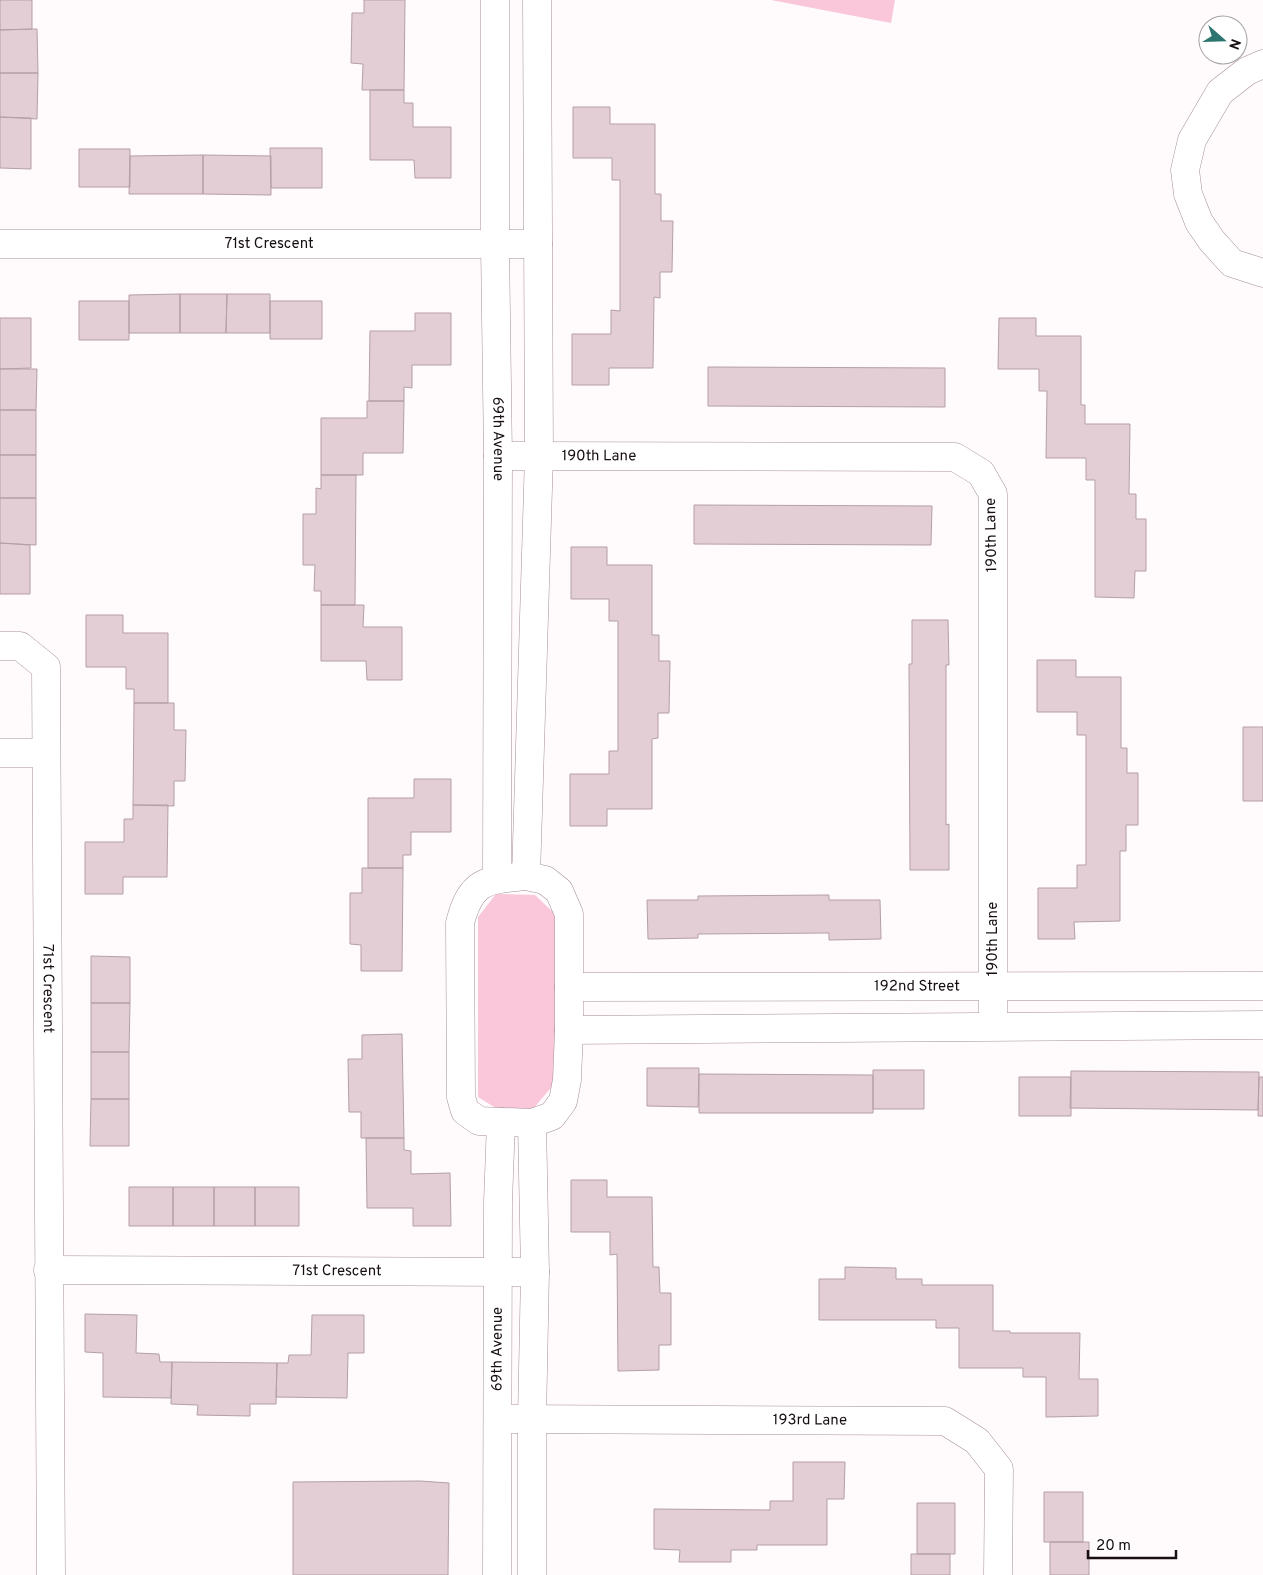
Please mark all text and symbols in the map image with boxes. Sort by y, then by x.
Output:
north arrow [1198,15,1248,65]
text: N [1224,36,1244,52]
street label: 71st Crescent [224,235,314,254]
street label: 69th Avenue [488,397,508,481]
street label: 190th Lane [562,447,636,466]
street label: 190th Lane [982,498,1002,572]
street label: 190th Lane [984,902,1003,976]
street label: 71st Crescent [38,944,58,1033]
street label: 192nd Street [874,977,960,996]
street label: 71st Crescent [292,1262,382,1281]
street label: 69th Avenue [488,1307,507,1391]
street label: 193rd Lane [773,1411,847,1430]
scale bar [1088,1528,1176,1560]
text: 20 m [1096,1537,1131,1556]

